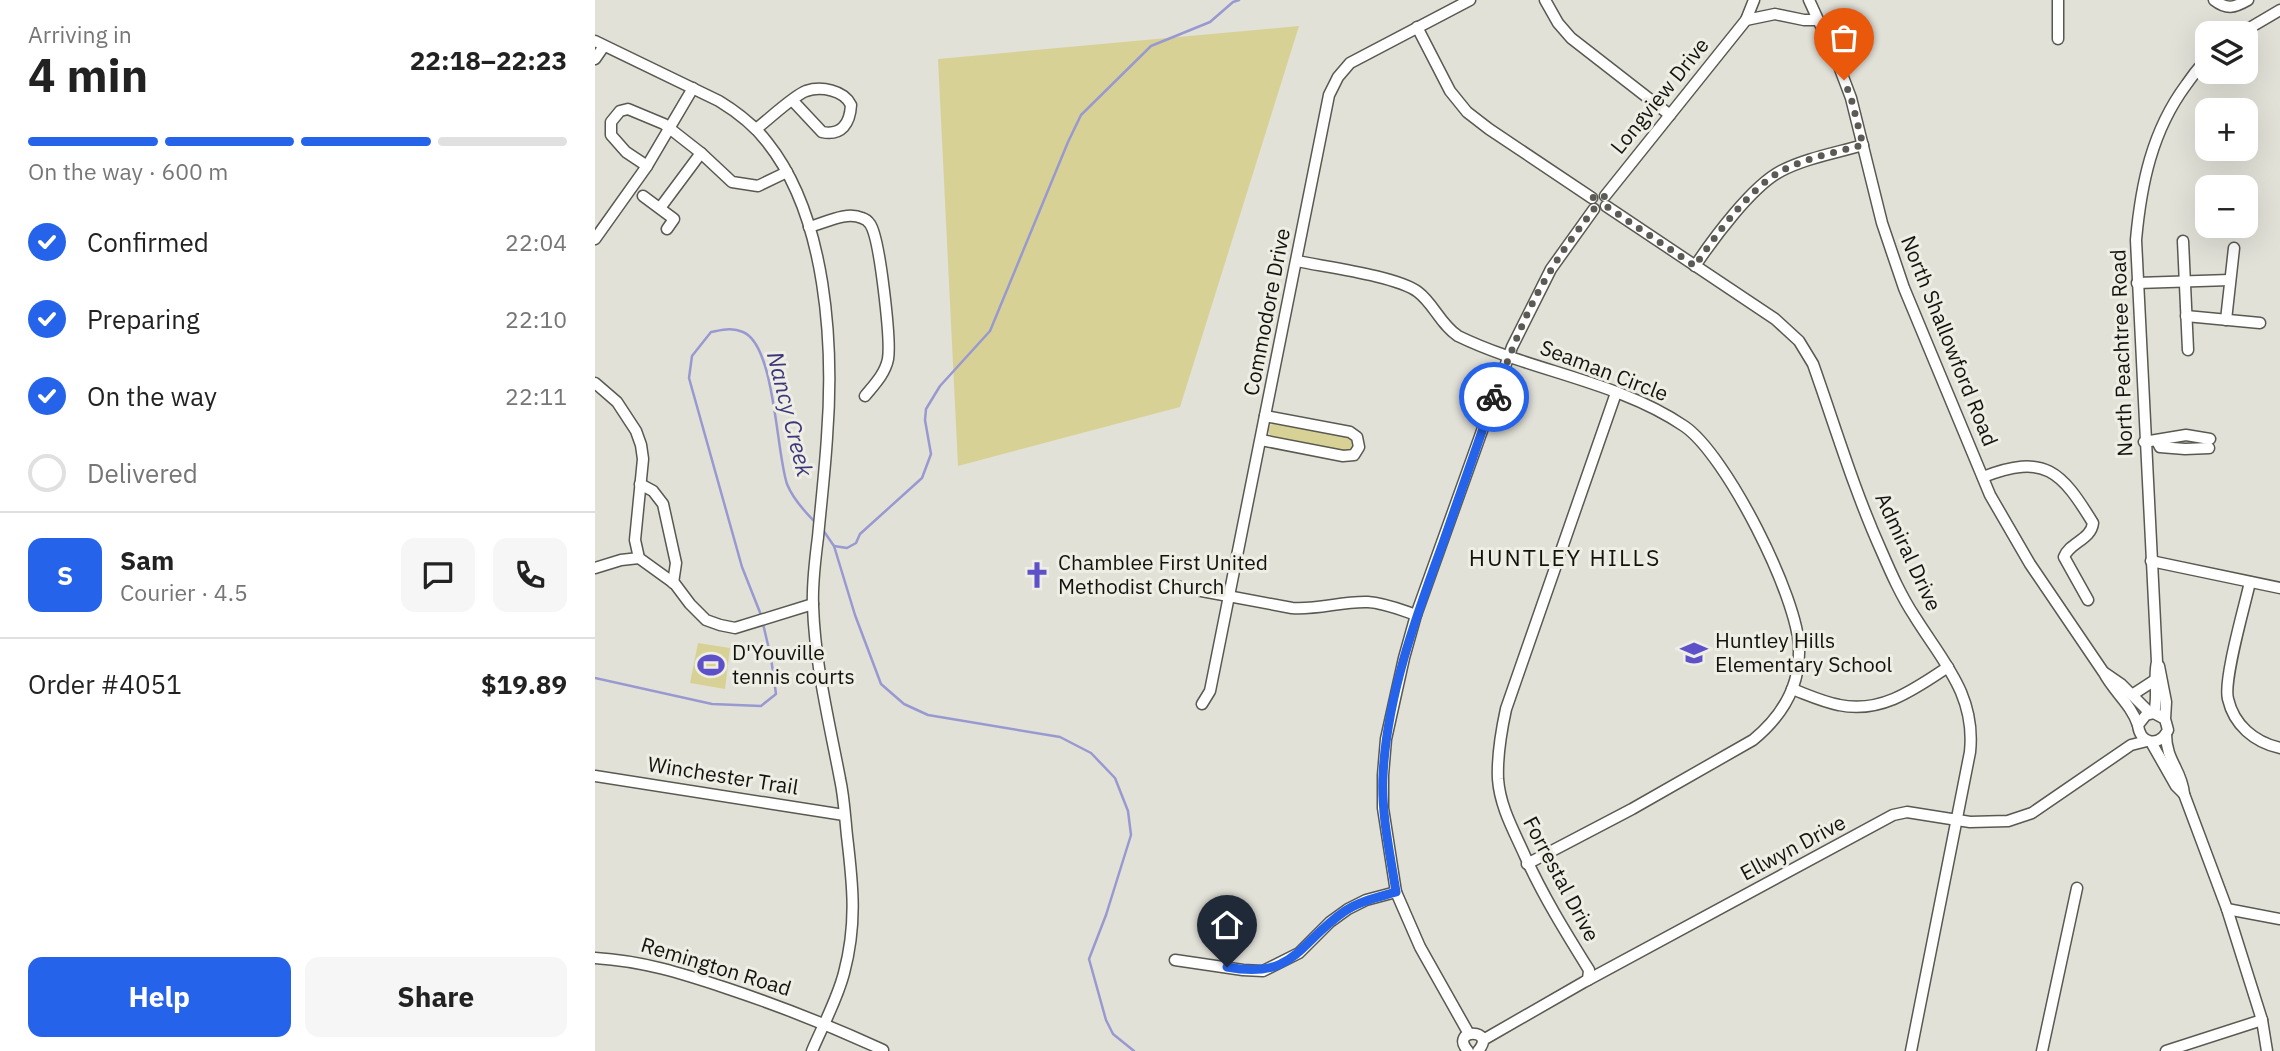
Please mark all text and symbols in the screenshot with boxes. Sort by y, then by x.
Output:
pin [1814,8,1874,80]
text: Arriving in [28,19,132,49]
icon: bag [1825,19,1863,57]
map controls [2195,21,2258,238]
button: layers [2195,21,2258,84]
street label: Longview Drive [1604,31,1715,159]
text: 22:18–22:23 [410,43,567,77]
text: 4 min [28,45,148,105]
button: + [2195,98,2258,161]
text: On the way · 600 m [28,156,228,186]
button: − [2195,175,2258,238]
icon: check [28,223,66,261]
text: Confirmed [87,225,209,259]
street label: Commodore Drive [1236,226,1296,398]
text: 22:04 [505,227,567,257]
street label: North Shallowford Road [1895,231,2005,450]
street label: North Peachtree Road [2103,249,2139,457]
icon: check [28,300,66,338]
text: Preparing [87,302,200,336]
text: 22:10 [505,304,567,334]
street label: Seaman Circle [1536,333,1672,407]
water label: Nancy Creek [761,348,821,480]
courier [1459,362,1529,432]
icon: check [28,377,66,415]
icon: bike [1475,378,1513,416]
text: On the way [87,379,217,413]
text: 22:11 [505,381,567,411]
text: Delivered [87,456,198,490]
street label: Admiral Drive [1869,488,1949,615]
button: chat [401,538,475,612]
button: phone [493,538,567,612]
district label: HUNTLEY HILLS [1469,542,1661,572]
text: Sam [120,543,174,577]
place label: Chamblee First United Methodist Church [1058,548,1268,600]
text: S [57,558,73,592]
church icon: Chamblee First United Methodist Church [1022,560,1052,590]
text: Courier · 4.5 [120,577,248,607]
place label: Huntley Hills Elementary School [1715,626,1892,678]
place label: D'Youville tennis courts [732,638,855,690]
school or university icon: Huntley Hills Elementary School [1679,638,1709,668]
sports icon: D'Youville tennis courts [696,650,726,680]
text: Order #4051 [28,667,182,701]
text: $19.89 [481,667,567,701]
street label: Winchester Trail [646,749,801,801]
street label: Ellwyn Drive [1735,808,1850,887]
street label: Forrestal Drive [1517,811,1607,946]
pin [1197,895,1257,967]
icon: home [1208,906,1246,944]
street label: Remington Road [638,930,795,1002]
button: Help [28,957,291,1037]
button: Share [305,957,567,1037]

